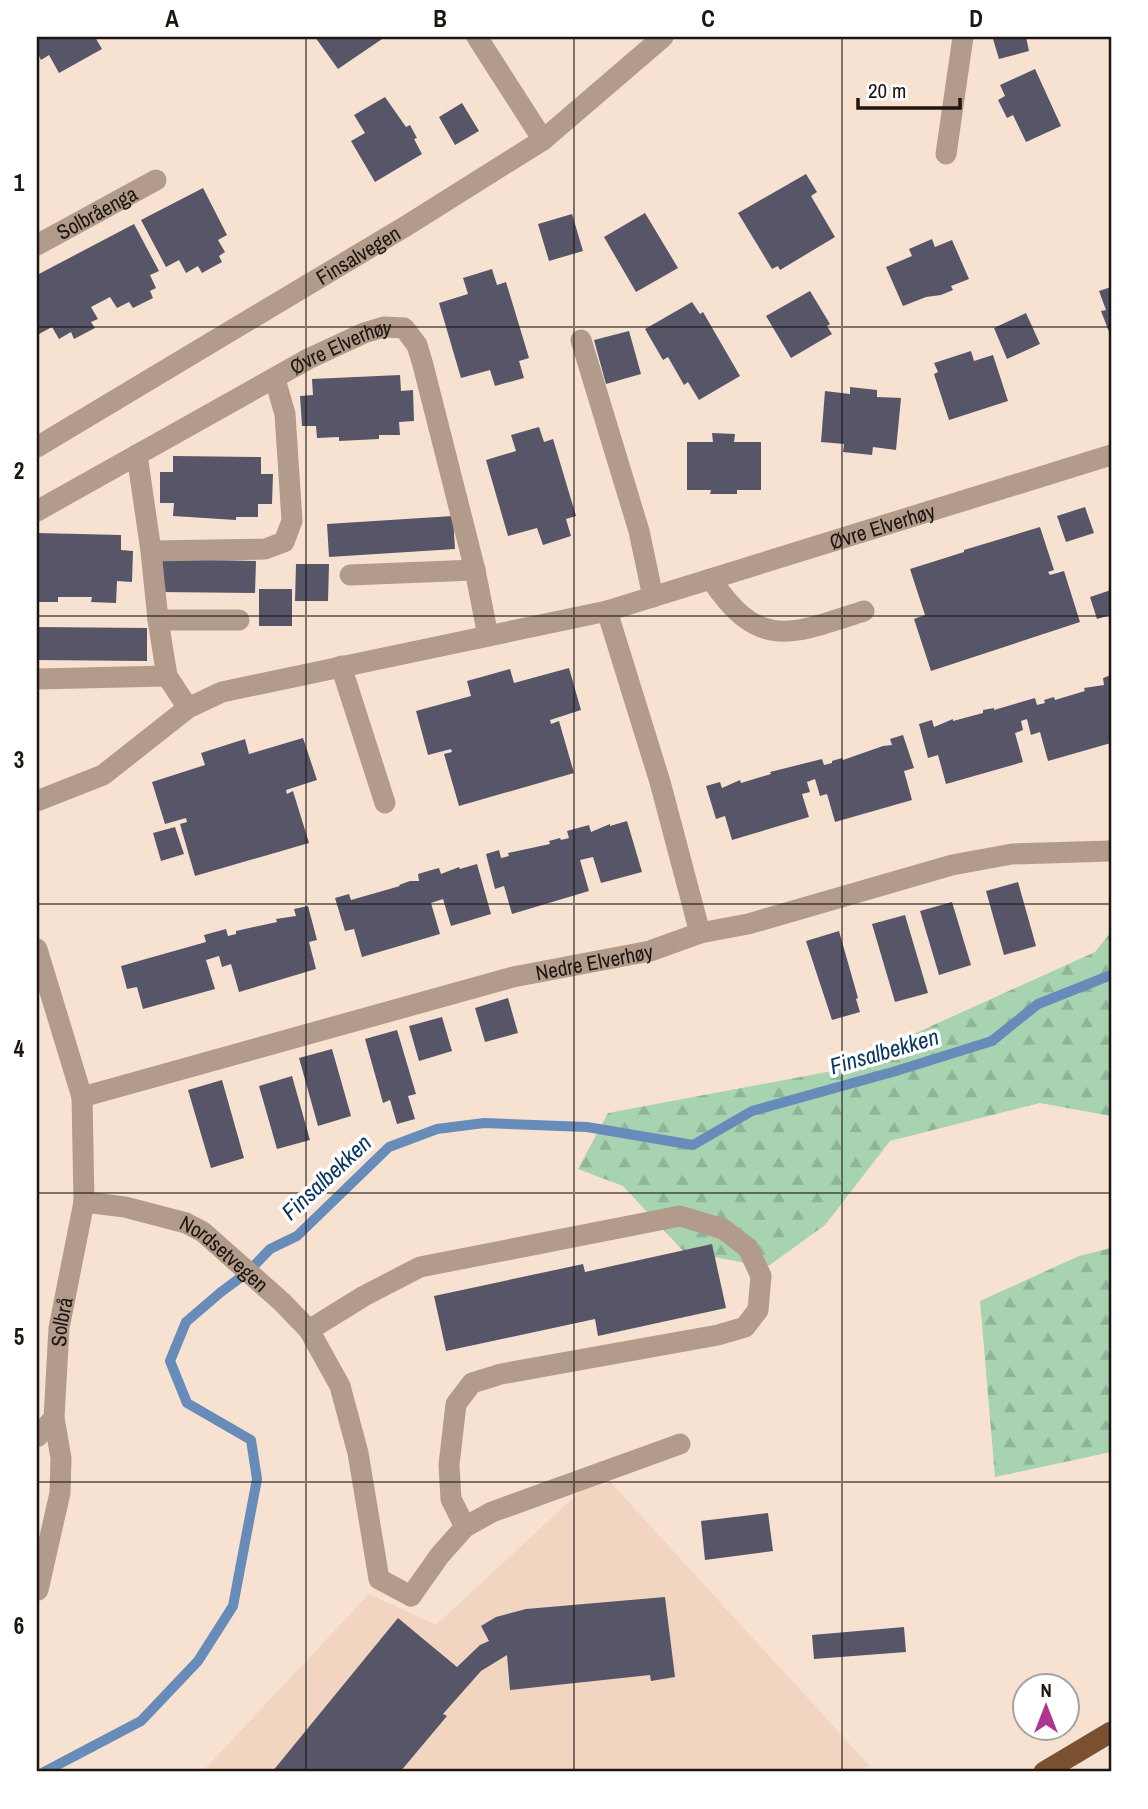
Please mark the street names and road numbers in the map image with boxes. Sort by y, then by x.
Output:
street label: Solbråenga [51,178,143,246]
street label: Finsalvegen [310,218,406,291]
street label: Øvre Elverhøy [284,312,392,381]
street label: Øvre Elverhøy [826,496,939,556]
street label: Nedre Elverhøy [533,936,656,987]
street label: Nordsetvegen [175,1208,275,1298]
street label: Solbrå [43,1294,79,1347]

